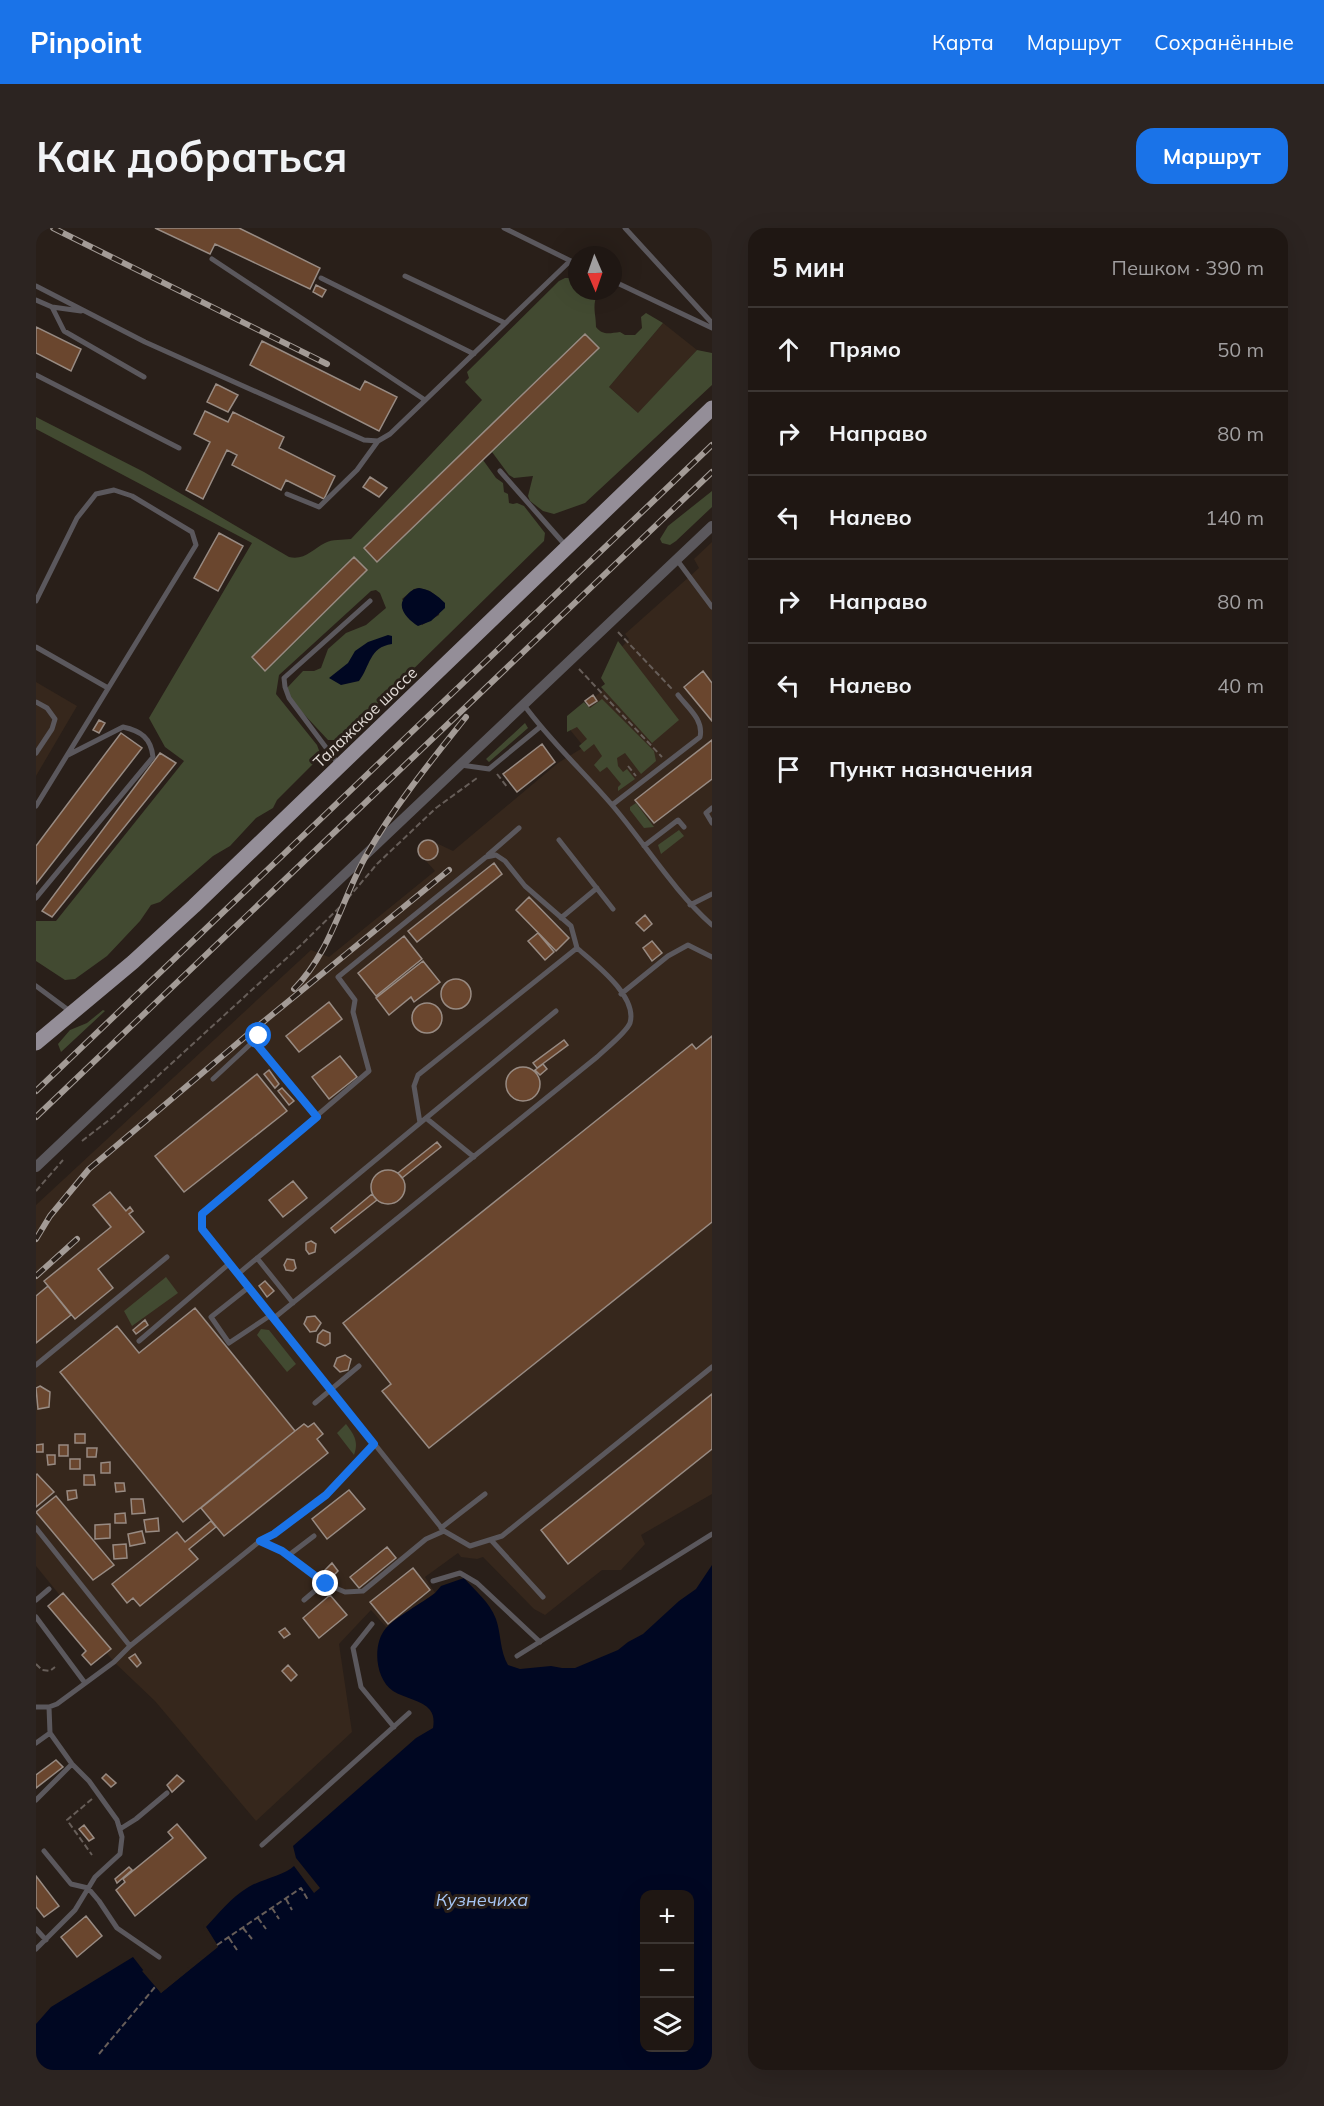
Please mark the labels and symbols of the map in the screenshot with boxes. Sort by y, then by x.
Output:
north arrow [568,246,622,300]
street label: Талажское шоссе [309,662,421,772]
route start [245,1022,271,1048]
route end [312,1570,338,1596]
water label: Кузнечиха [436,1888,528,1911]

